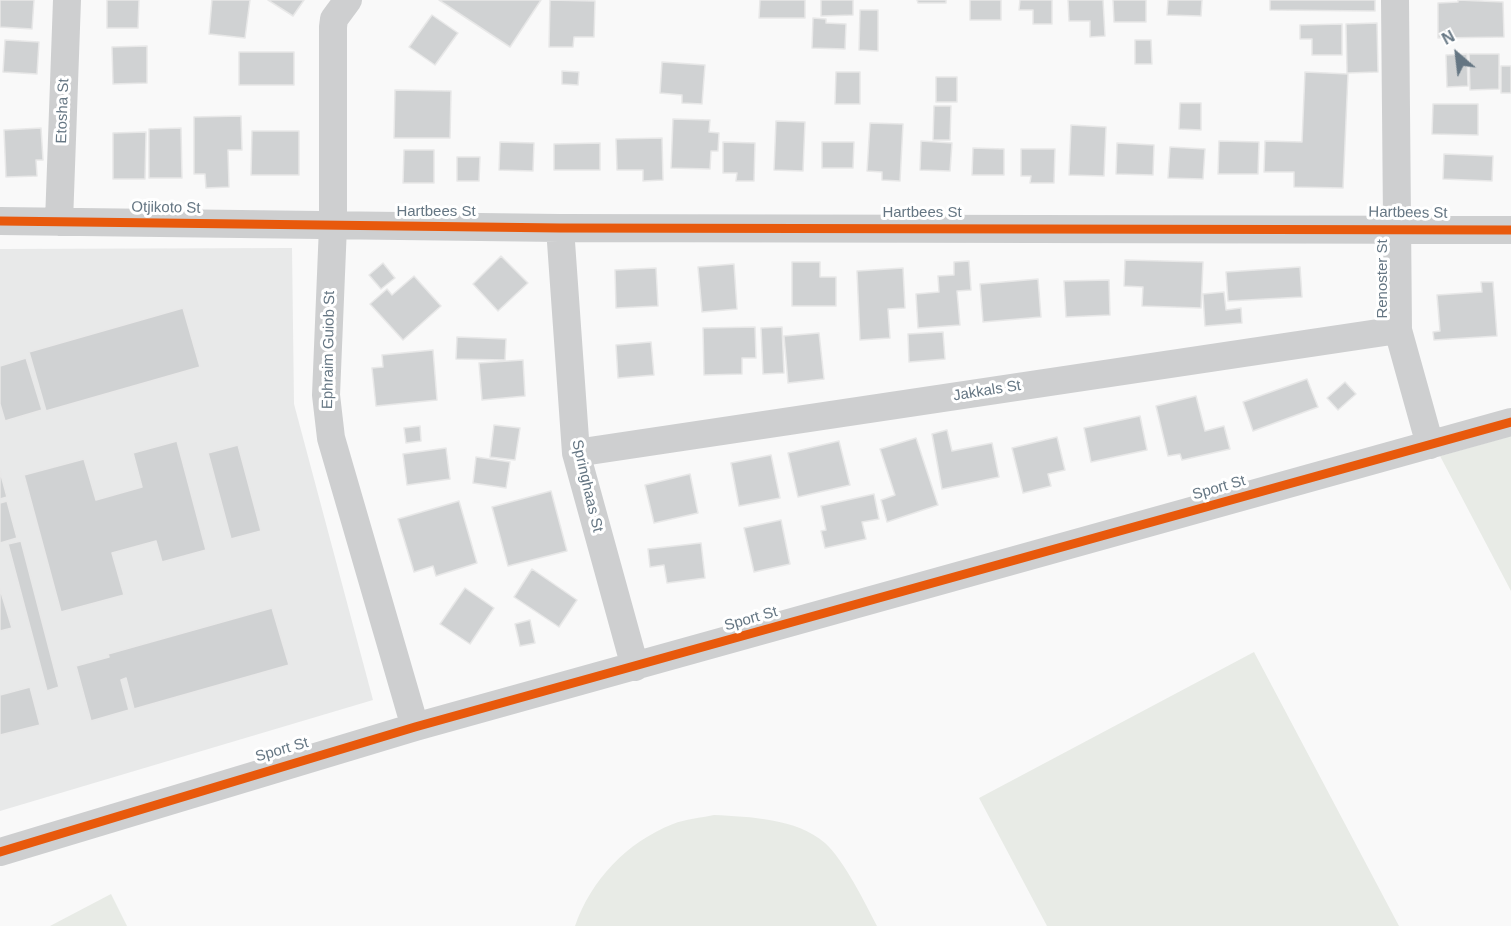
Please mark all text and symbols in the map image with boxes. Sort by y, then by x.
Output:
north arrow [1427,24,1487,84]
text: N [1439,27,1457,48]
street label: Etosha St [53,78,73,144]
street label: Otjikoto St [131,198,201,218]
street label: Hartbees St [396,203,476,221]
street label: Hartbees St [1368,203,1448,223]
street label: Hartbees St [882,204,962,222]
street label: Renoster St [1374,239,1392,319]
street label: Ephraim Guiob St [319,291,339,409]
street label: Jakkals St [952,377,1022,405]
street label: Springhaas St [568,438,606,534]
street label: Sport St [1190,472,1248,504]
street label: Sport St [722,603,780,635]
street label: Sport St [253,734,311,766]

